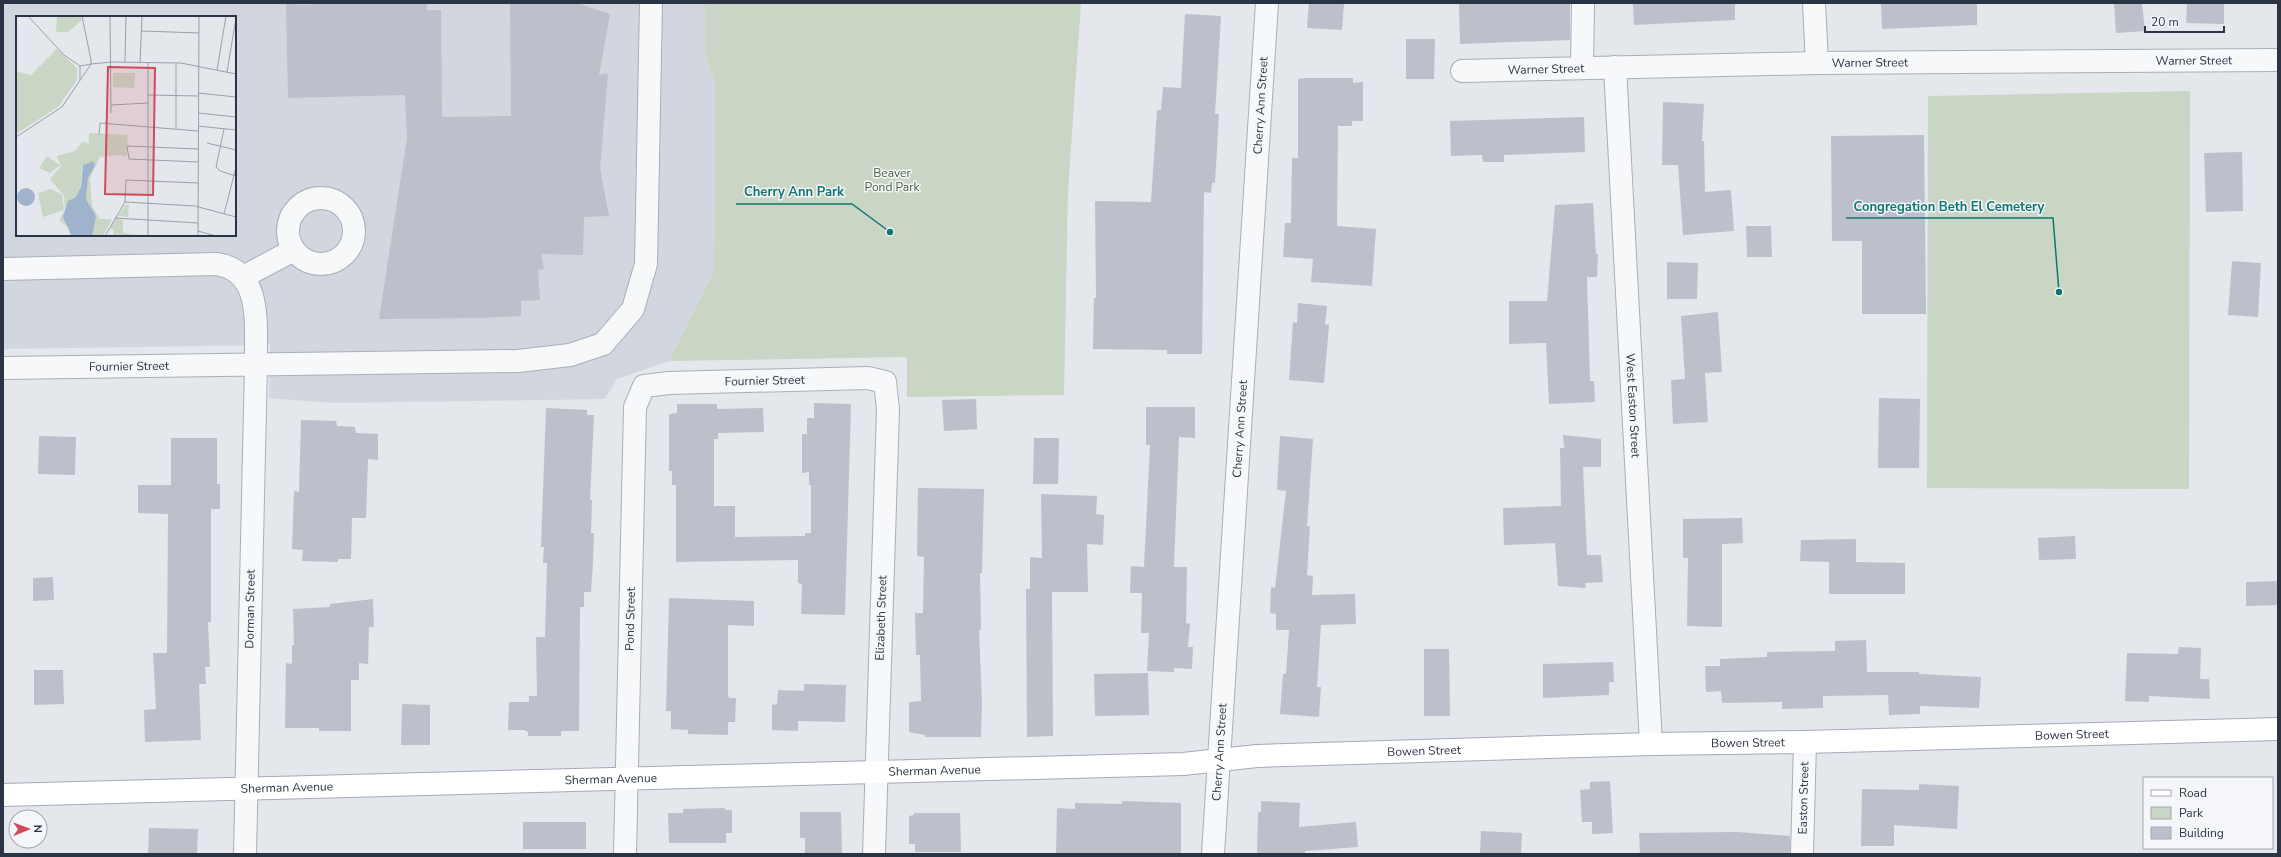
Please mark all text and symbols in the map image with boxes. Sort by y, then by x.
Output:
scale bar [2145,8,2224,34]
text: 20 m [2151,14,2179,30]
inset map [16,16,236,236]
street label: Warner Street [2156,52,2233,69]
street label: Warner Street [1832,54,1909,71]
street label: Cherry Ann Street [1249,55,1272,155]
street label: Warner Street [1508,60,1585,78]
park label: Beaver Pond Park [865,165,920,195]
callout: Cherry Ann Park [736,179,852,204]
text: Cherry Ann Park [744,183,845,201]
callout: Congregation Beth El Cemetery [1846,193,2053,218]
text: Congregation Beth El Cemetery [1854,198,2045,216]
street label: West Easton Street [1622,353,1644,459]
street label: Fournier Street [89,358,170,375]
street label: Fournier Street [725,372,806,390]
street label: Cherry Ann Street [1229,379,1251,478]
street label: Dorman Street [241,568,259,649]
street label: Elizabeth Street [872,574,891,661]
street label: Pond Street [622,586,639,651]
street label: Cherry Ann Street [1208,702,1231,802]
street label: Bowen Street [2035,726,2110,744]
street label: Bowen Street [1711,734,1786,751]
street label: Bowen Street [1387,742,1462,760]
street label: Sherman Avenue [888,761,981,780]
street label: Easton Street [1795,761,1812,834]
street label: Sherman Avenue [564,770,657,788]
legend [2143,777,2273,849]
street label: Sherman Avenue [241,778,333,797]
text: Road [2179,785,2207,801]
text: Park [2179,805,2204,821]
north arrow [8,809,48,849]
text: N [30,825,45,833]
text: Building [2179,825,2224,841]

